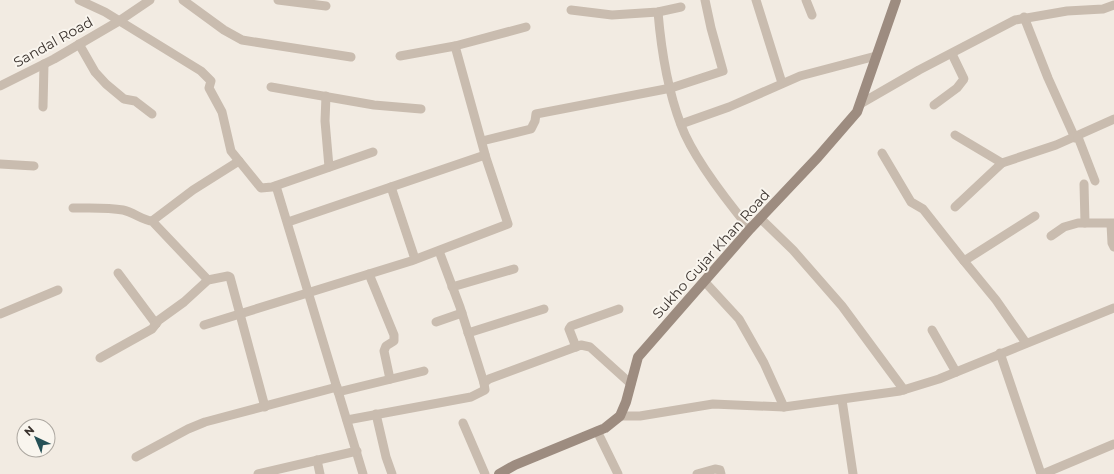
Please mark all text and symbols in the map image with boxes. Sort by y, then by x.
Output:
street label: Sandal Road [10,13,96,71]
street label: Sukho Gujar Khan Road [648,186,774,322]
north arrow [16,418,56,458]
text: N [21,423,37,439]

